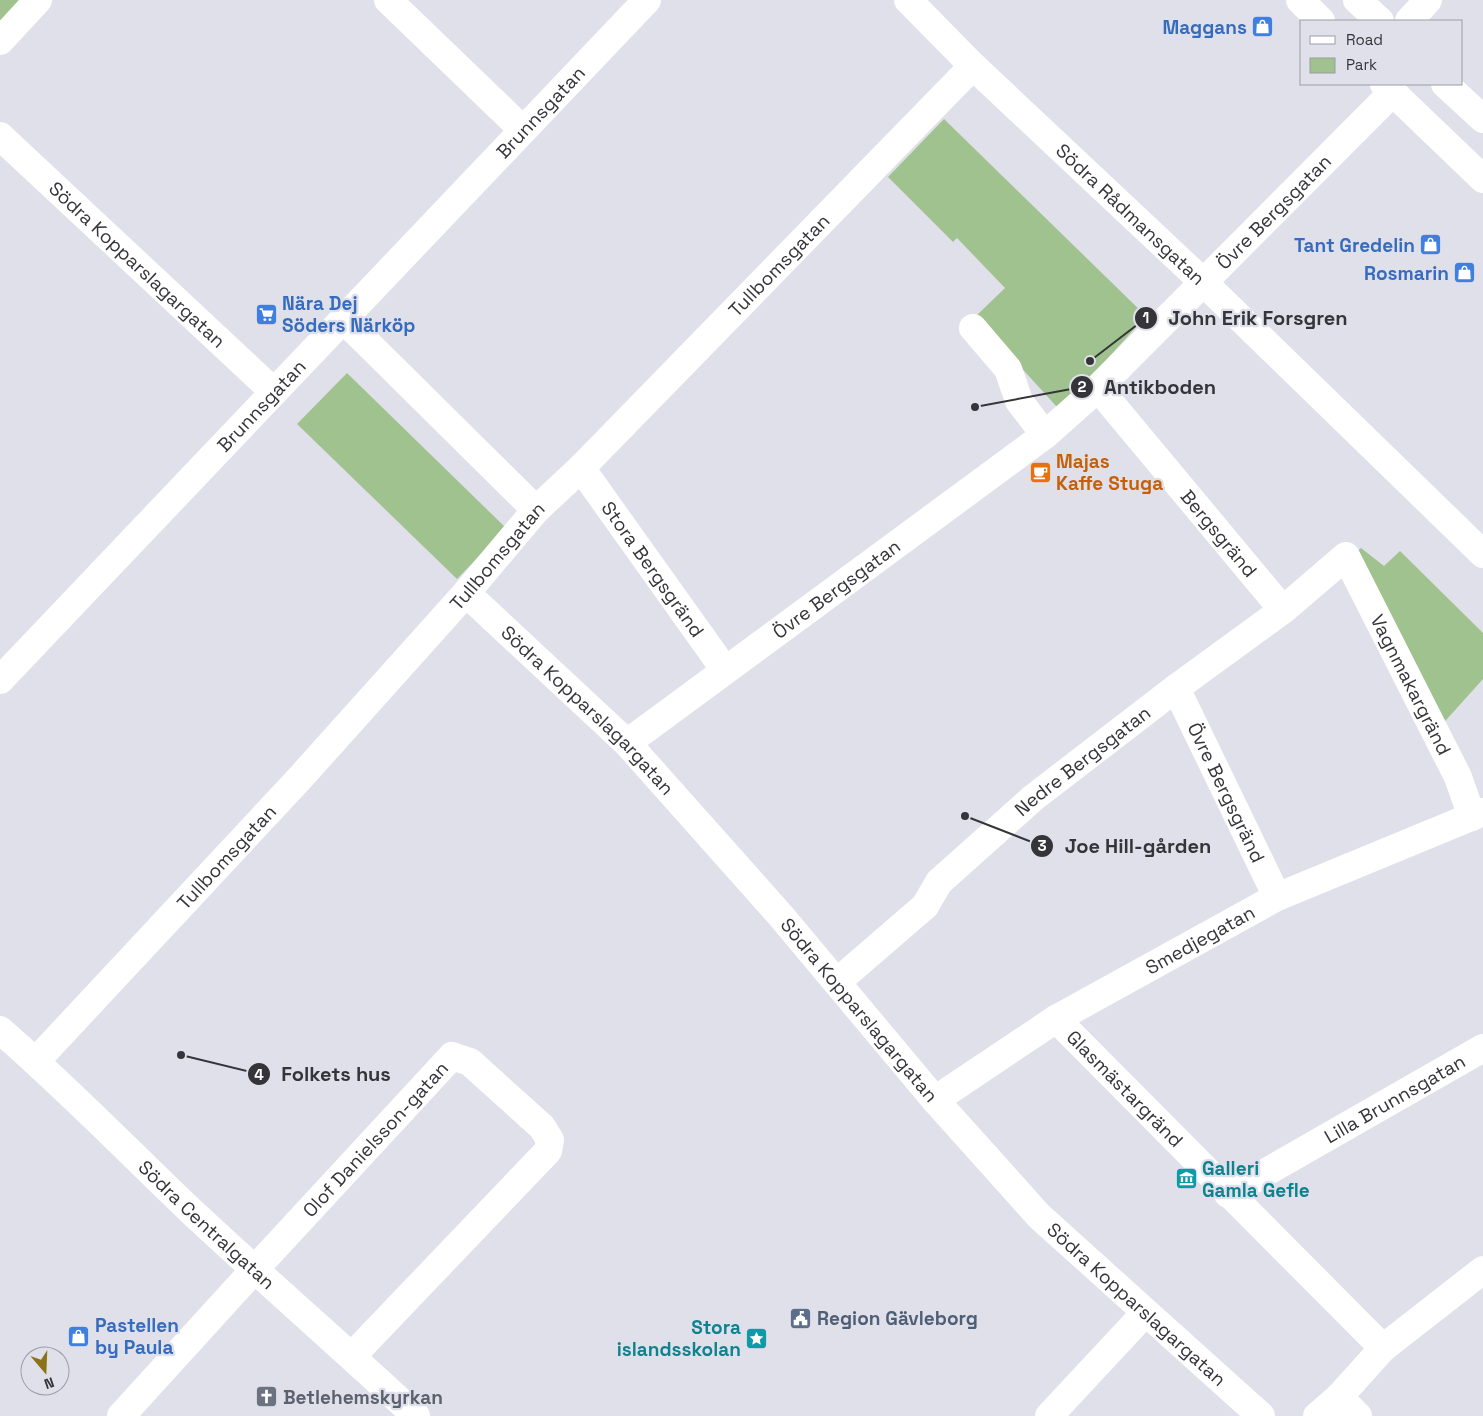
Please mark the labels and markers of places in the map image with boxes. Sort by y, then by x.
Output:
place label: Maggans [1163,15,1247,40]
shop icon: Maggans [1251,15,1275,39]
place label: Tant Gredelin [1294,233,1415,258]
shop icon: Tant Gredelin [1419,233,1443,257]
place label: Rosmarin [1364,261,1449,286]
shop icon: Rosmarin [1453,261,1477,285]
place label: Nära Dej Söders Närköp [282,291,415,338]
callout: John Erik Forsgren [1133,300,1358,335]
supermarket icon: Nära Dej Söders Närköp [254,302,278,326]
callout: Antikboden [1069,369,1226,404]
place label: Majas Kaffe Stuga [1056,449,1163,496]
cafe icon: Majas Kaffe Stuga [1028,460,1052,484]
callout: Joe Hill-gården [1030,829,1221,864]
callout: Folkets hus [246,1057,401,1092]
place label: Galleri Gamla Gefle [1202,1156,1310,1203]
museum icon: Galleri Gamla Gefle [1174,1167,1198,1191]
public building icon: Region Gävleborg [789,1306,813,1330]
place label: Region Gävleborg [817,1306,978,1331]
place label: Pastellen by Paula [95,1313,179,1360]
place label: Stora islandsskolan [617,1315,741,1362]
shop icon: Pastellen by Paula [67,1324,91,1348]
place icon: Stora islandsskolan [745,1326,769,1350]
church icon: Betlehemskyrkan [255,1385,279,1409]
place label: Betlehemskyrkan [283,1385,443,1410]

